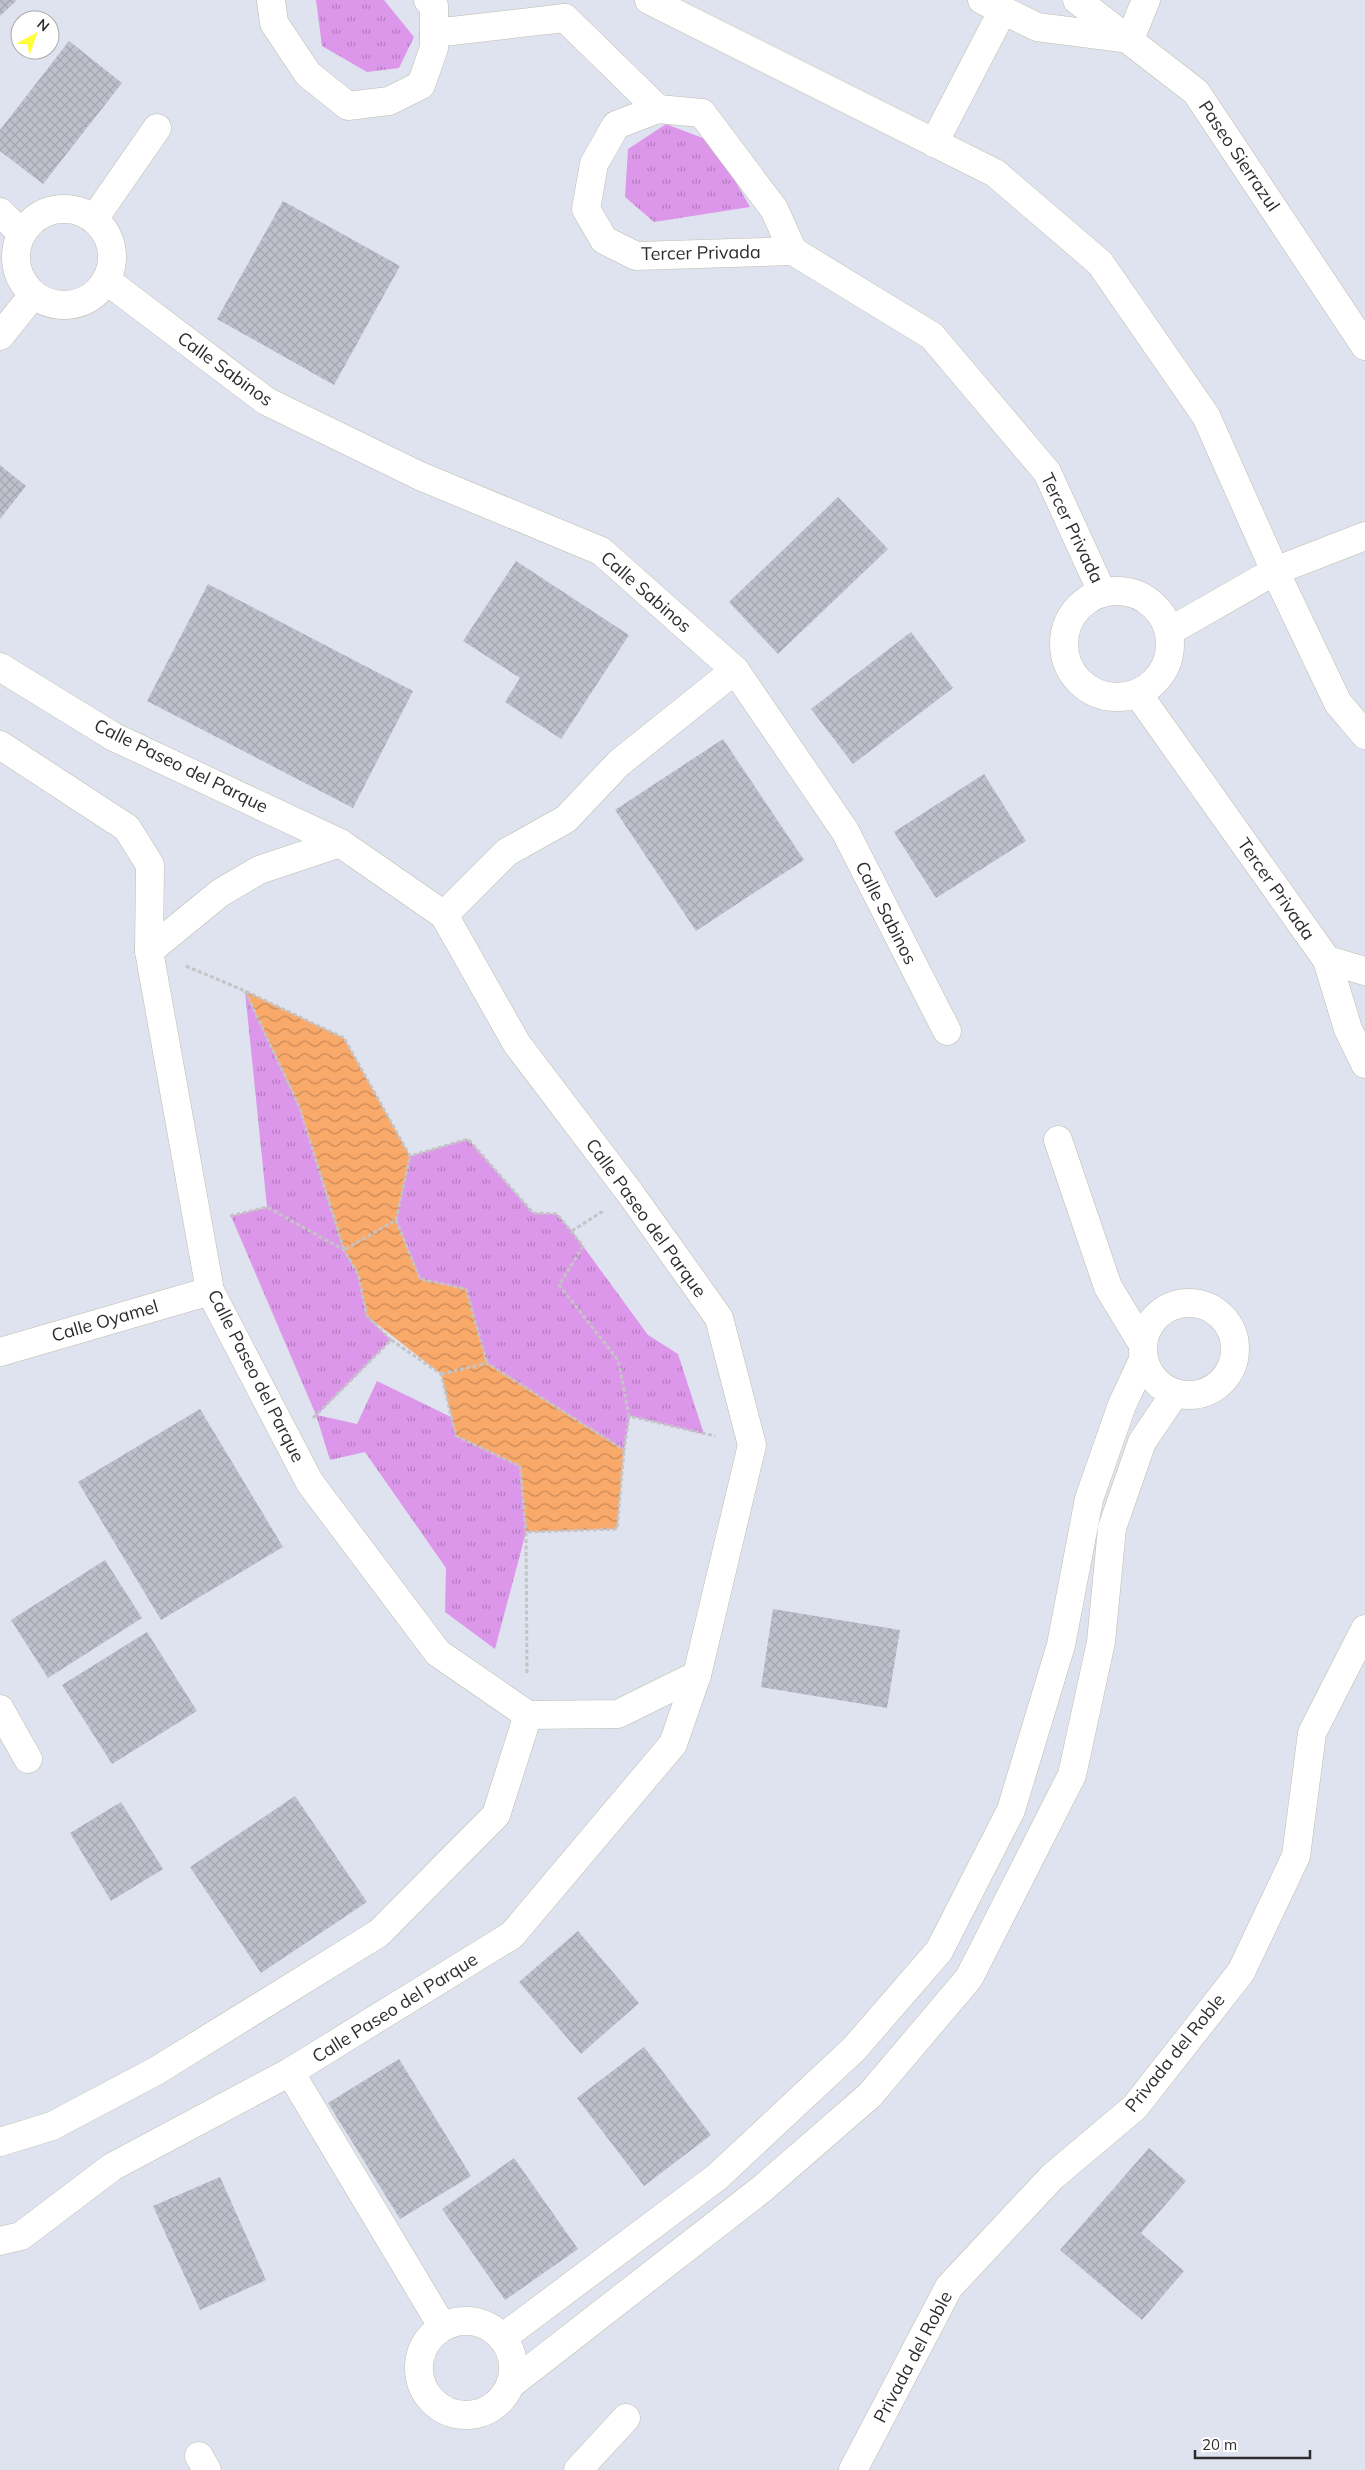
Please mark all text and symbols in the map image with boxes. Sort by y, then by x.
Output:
north arrow [10,10,60,60]
text: N [34,15,53,35]
street label: Paseo Sierrazul [1194,96,1285,216]
street label: Tercer Privada [641,240,761,265]
street label: Calle Sabinos [173,326,278,411]
street label: Tercer Privada [1036,469,1109,587]
street label: Calle Sabinos [596,546,696,637]
street label: Calle Paseo del Parque [90,713,272,818]
street label: Tercer Privada [1233,833,1320,944]
street label: Calle Sabinos [851,857,922,968]
street label: Calle Paseo del Parque [581,1134,712,1302]
street label: Calle Paseo del Parque [203,1286,310,1466]
street label: Calle Oyamel [49,1294,161,1347]
street label: Calle Paseo del Parque [308,1947,482,2068]
street label: Privada del Roble [1120,1989,1229,2117]
street label: Privada del Roble [868,2287,957,2427]
scale bar [1195,2428,1310,2460]
text: 20 m [1202,2435,1237,2454]

